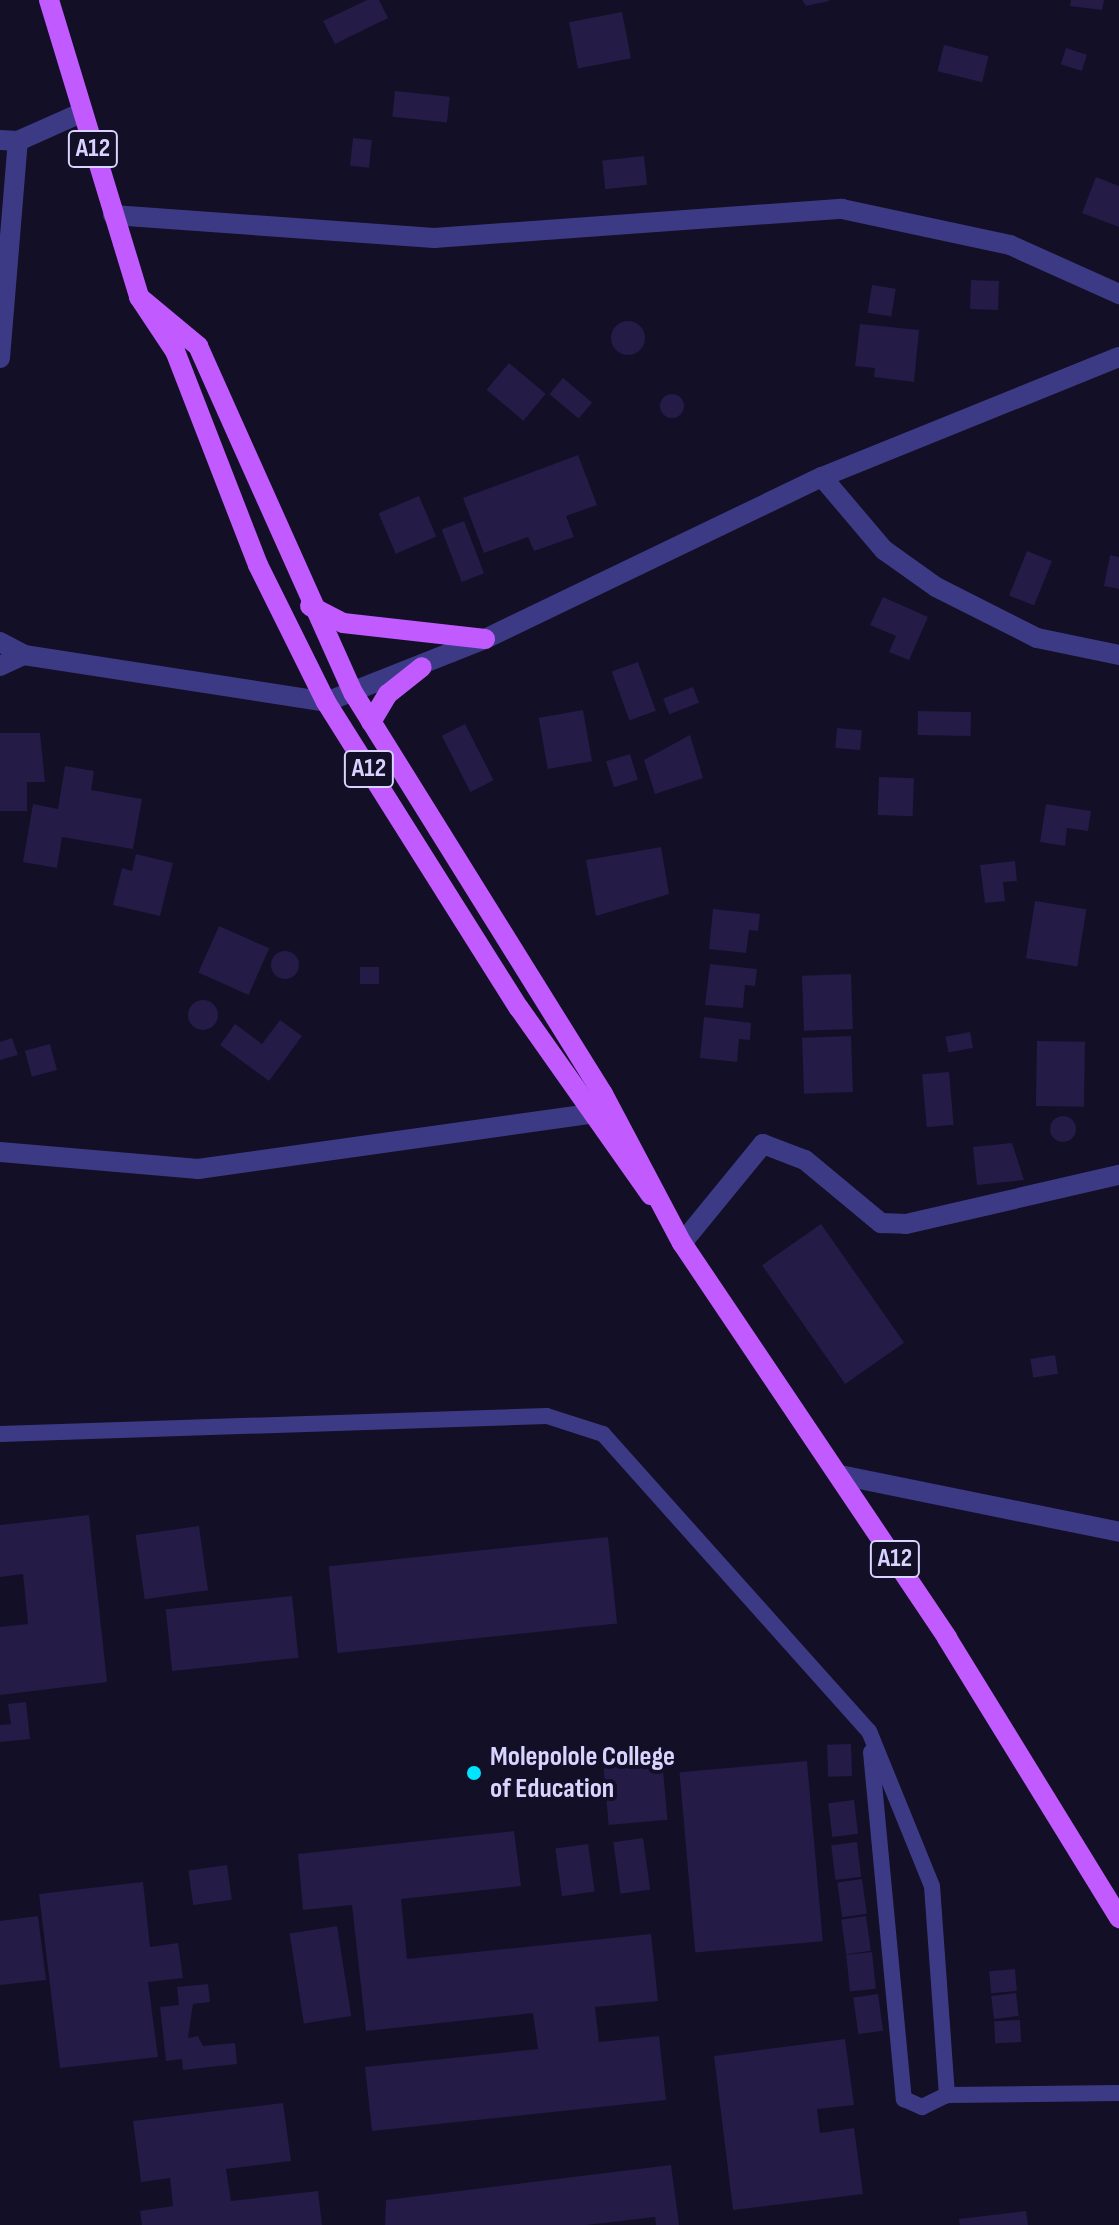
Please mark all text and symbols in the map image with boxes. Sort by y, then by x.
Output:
road number: A12 [67,127,119,171]
road number: A12 [343,747,395,791]
road number: A12 [869,1537,921,1581]
place label: Molepolole College of Education [490,1740,675,1806]
marker: Molepolole College of Education [465,1764,483,1782]

